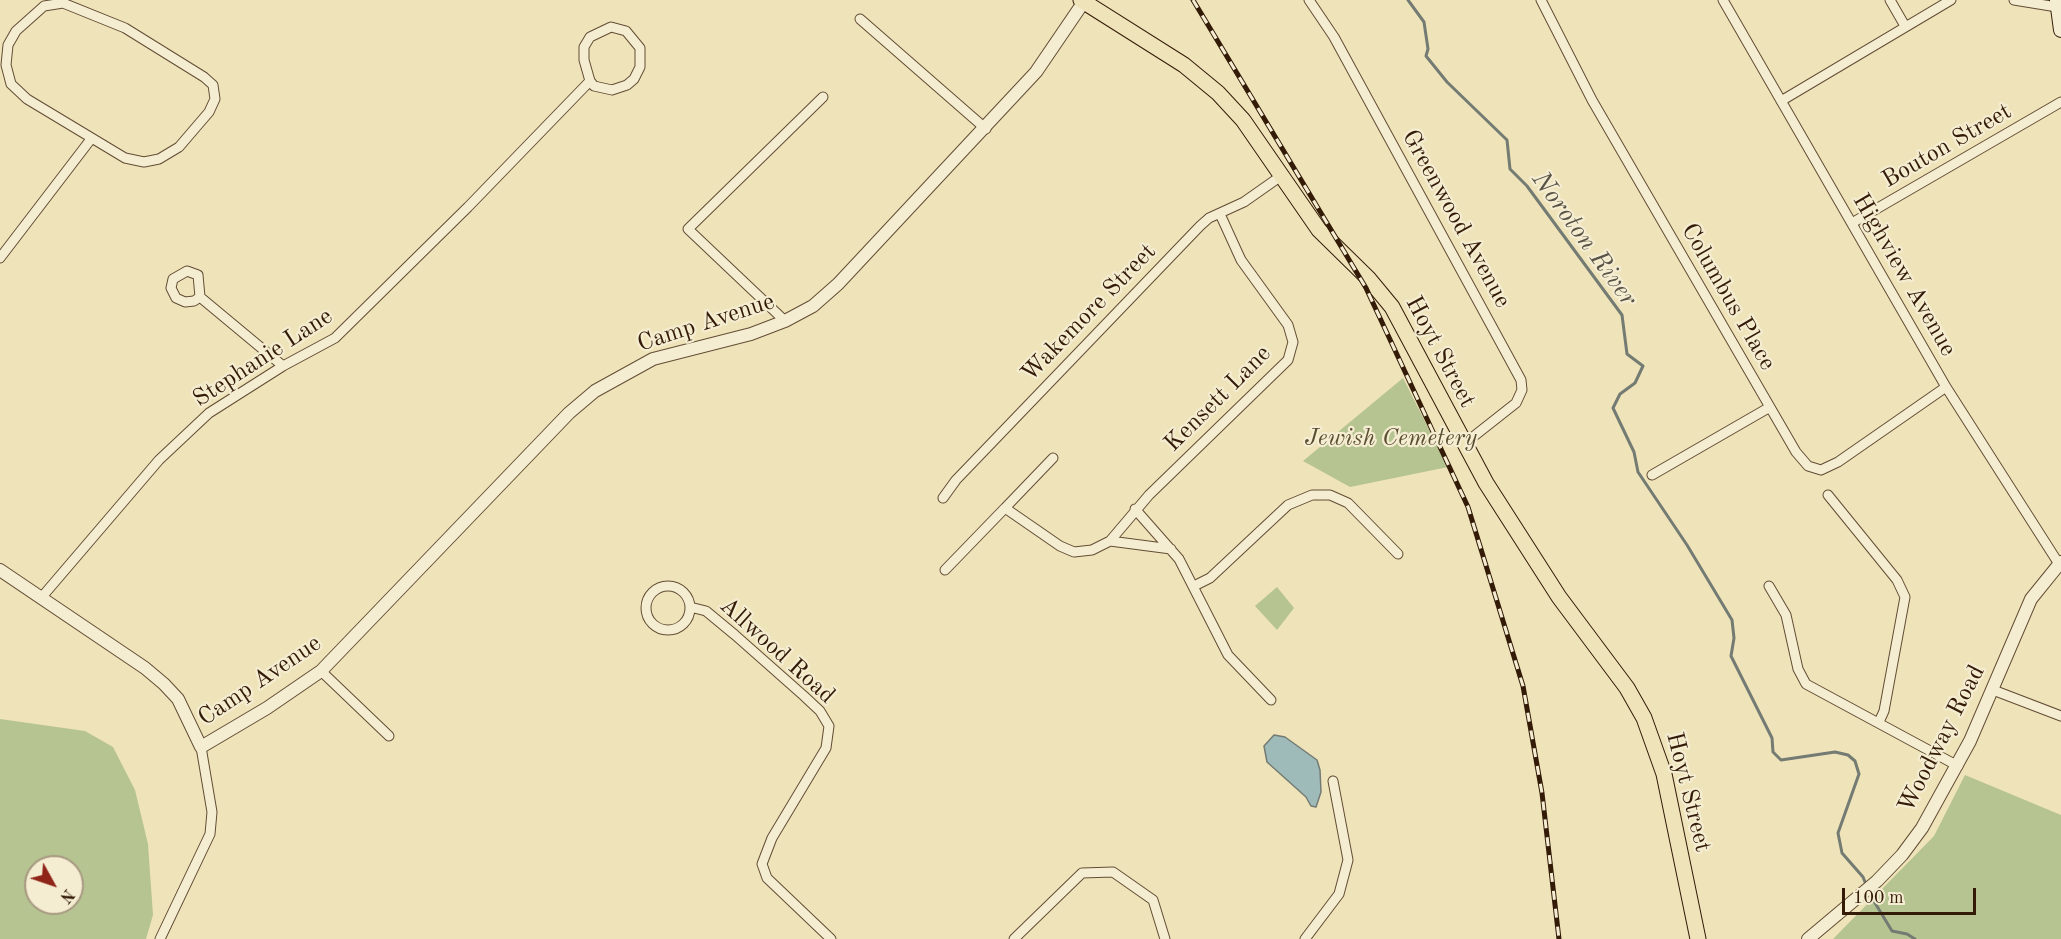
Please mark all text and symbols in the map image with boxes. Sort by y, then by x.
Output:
street label: Bouton Street [1877,97,2017,195]
street label: Greenwood Avenue [1395,125,1517,313]
water label: Noroton River [1524,165,1644,313]
street label: Highview Avenue [1846,188,1962,362]
street label: Columbus Place [1674,218,1782,376]
street label: Wakemore Street [1016,238,1162,388]
street label: Camp Avenue [634,287,778,359]
street label: Hoyt Street [1399,291,1481,413]
street label: Stephanie Lane [188,302,338,414]
street label: Kensett Lane [1159,340,1277,458]
park label: Jewish Cemetery [1305,425,1477,453]
street label: Allwood Road [713,592,841,710]
street label: Camp Avenue [193,629,327,733]
street label: Woodway Road [1892,660,1992,818]
street label: Hoyt Street [1659,729,1717,855]
north arrow [24,855,84,915]
scale bar [1845,876,1978,914]
text: N [56,885,76,905]
text: 100 m [1853,889,1904,907]

